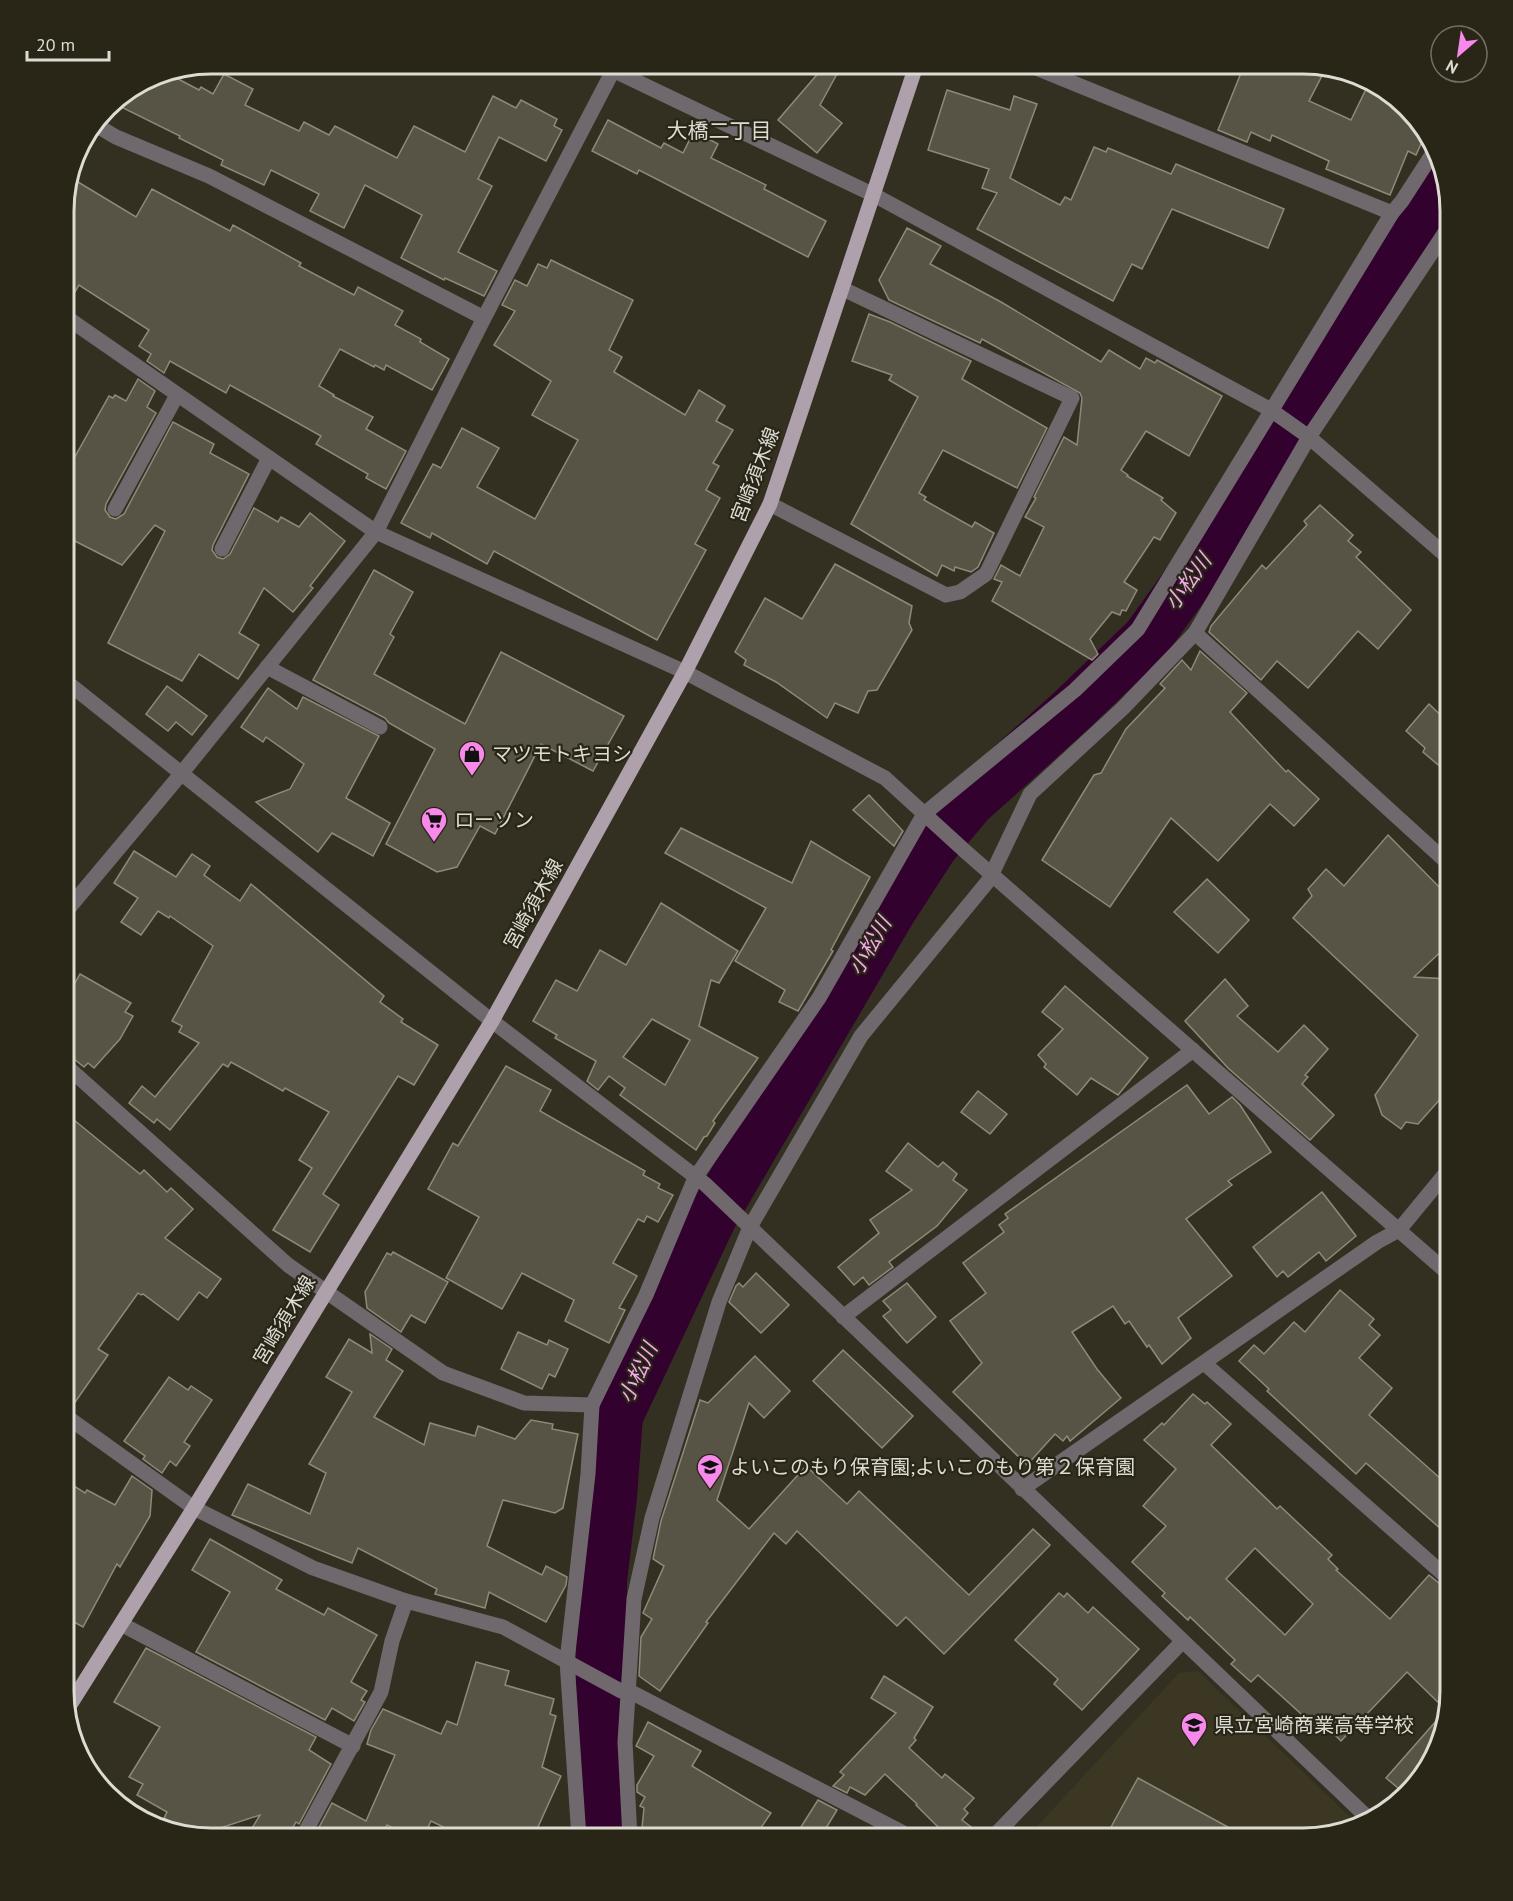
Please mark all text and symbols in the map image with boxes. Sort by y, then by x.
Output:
scale bar [27,24,110,62]
north arrow [1429,24,1489,84]
text: 20 m [36,33,75,56]
text: N [1442,56,1461,78]
district label: 大橋二丁目 [667,117,772,144]
street label: 宮崎須木線 [725,424,785,526]
water label: 小松川 [1158,547,1218,615]
shop icon: マツモトキヨシ [457,739,487,777]
place label: マツモトキヨシ [492,741,632,767]
supermarket icon: ローソン [419,805,449,843]
place label: ローソン [454,807,534,833]
street label: 宮崎須木線 [497,854,569,954]
water label: 小松川 [842,910,898,980]
street label: 宮崎須木線 [247,1270,321,1370]
water label: 小松川 [612,1337,664,1407]
school or university icon: よいこのもり保育園;よいこのもり第２保育園 [695,1452,725,1490]
place label: よいこのもり保育園;よいこのもり第２保育園 [730,1454,1135,1480]
school or university icon: 県立宮崎商業高等学校 [1179,1710,1209,1748]
place label: 県立宮崎商業高等学校 [1214,1712,1414,1738]

